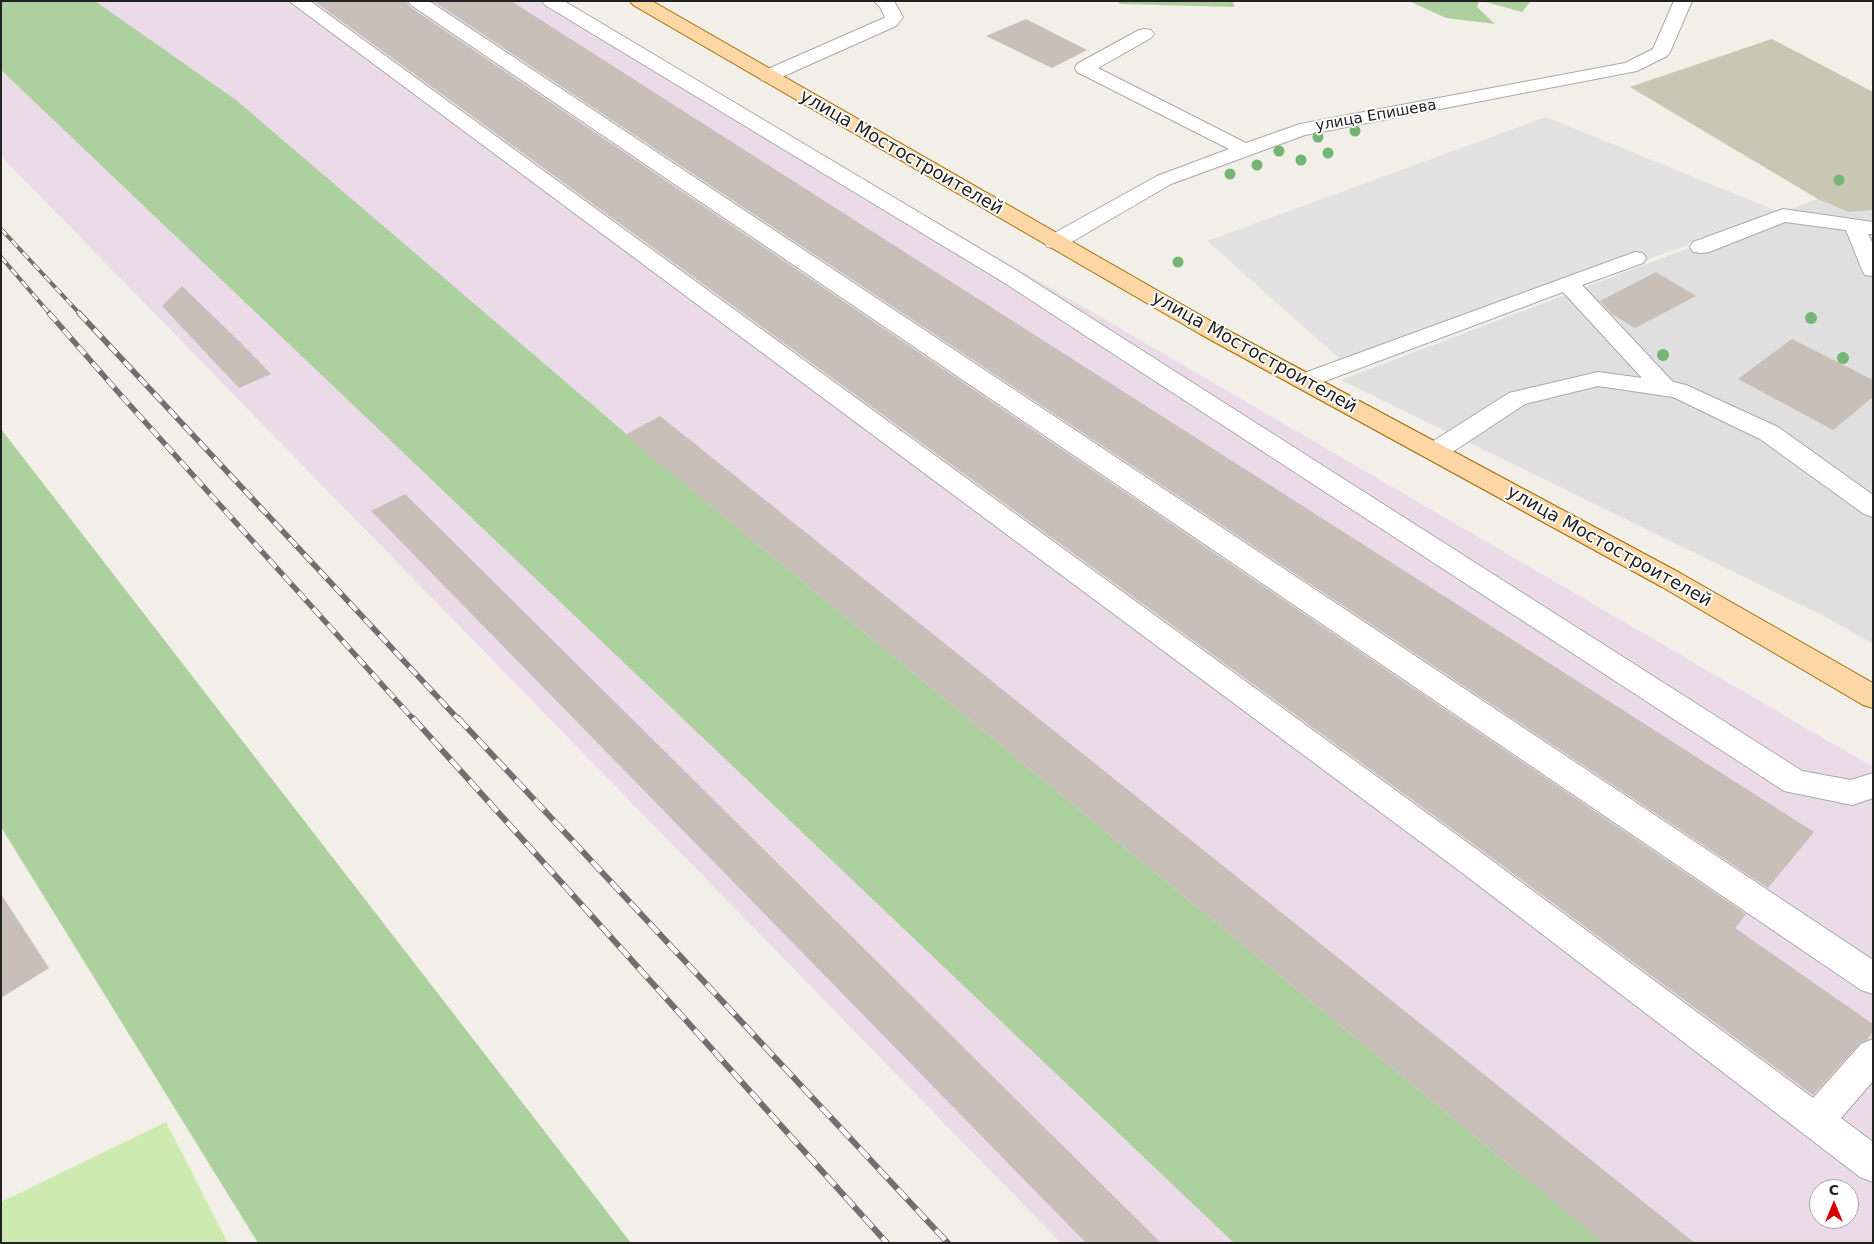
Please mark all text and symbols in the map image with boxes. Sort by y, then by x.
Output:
street label: улица Мостостроителей [796,86,1006,220]
street label: улица Епишева [1314,97,1438,135]
street label: улица Мостостроителей [1148,288,1360,418]
street label: улица Мостостроителей [1503,482,1715,612]
north arrow [1809,1179,1859,1229]
text: С [1829,1182,1839,1198]

